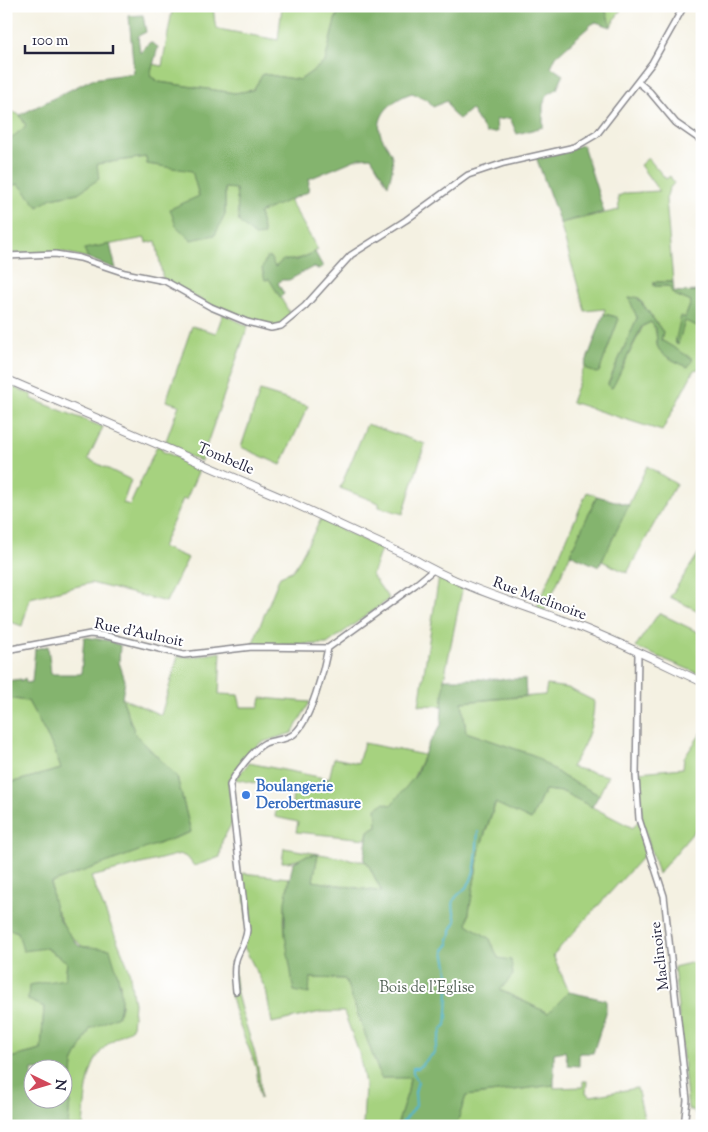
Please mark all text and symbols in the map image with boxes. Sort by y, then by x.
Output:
scale bar [25,22,112,54]
text: 100 m [32,31,69,52]
street label: Tombelle [194,438,257,481]
street label: Rue Maclinoire [490,573,589,626]
street label: Rue d'Aulnoit [92,614,185,653]
place label: Boulangerie Derobertmasure [256,777,361,815]
marker: Boulangerie Derobertmasure [240,789,252,801]
street label: Maclinoire [646,920,675,992]
park label: Bois de l'Eglise [379,978,475,999]
north arrow [22,1060,72,1110]
text: N [49,1079,69,1091]

